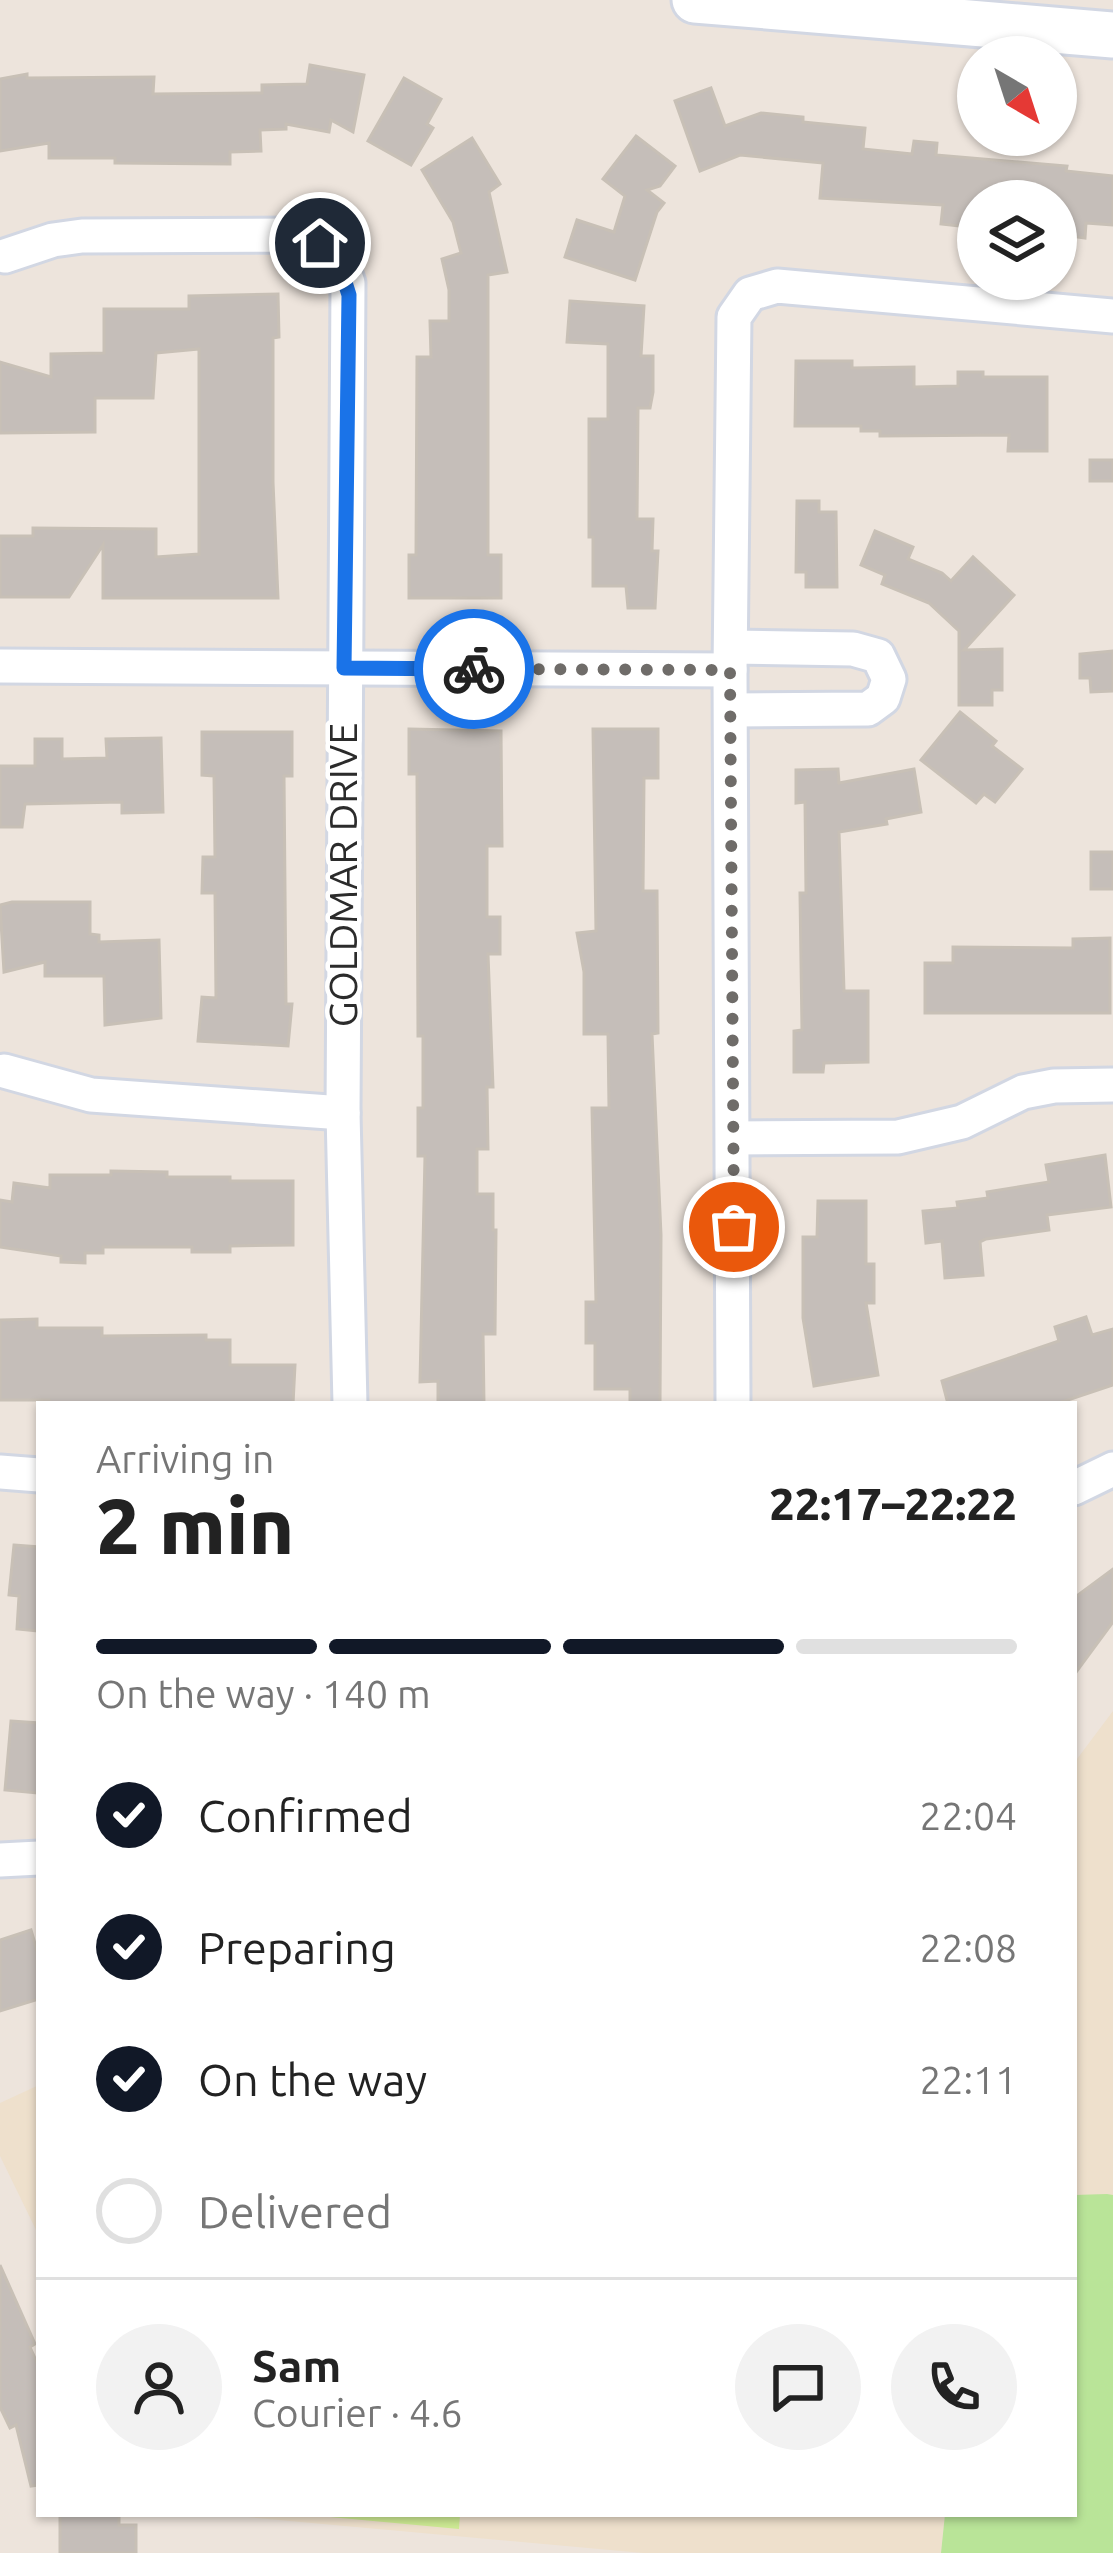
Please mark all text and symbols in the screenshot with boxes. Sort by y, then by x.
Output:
north arrow [957,36,1077,156]
map controls [957,36,1077,300]
button: layers [957,180,1077,300]
pin [269,192,371,294]
icon: home [287,210,353,276]
courier [414,609,534,729]
icon: bike [441,636,507,702]
street label: GOLDMAR DRIVE [321,723,364,1027]
pin [683,1176,785,1278]
icon: bag [701,1194,767,1260]
text: Arriving in [96,1437,274,1480]
text: 22:17–22:22 [769,1478,1017,1529]
text: 2 min [96,1481,294,1569]
text: On the way · 140 m [96,1672,431,1715]
icon: check [96,1782,162,1848]
text: Confirmed [198,1790,413,1841]
text: 22:04 [919,1794,1017,1837]
icon: check [96,1914,162,1980]
text: Preparing [198,1922,396,1973]
text: 22:08 [919,1926,1017,1969]
icon: check [96,2046,162,2112]
text: On the way [198,2054,427,2105]
text: 22:11 [919,2058,1017,2101]
text: Delivered [198,2186,392,2237]
button: person [96,2324,222,2450]
button: chat [735,2324,861,2450]
button: phone [891,2324,1017,2450]
text: Sam [252,2340,341,2391]
text: Courier · 4.6 [252,2391,463,2434]

